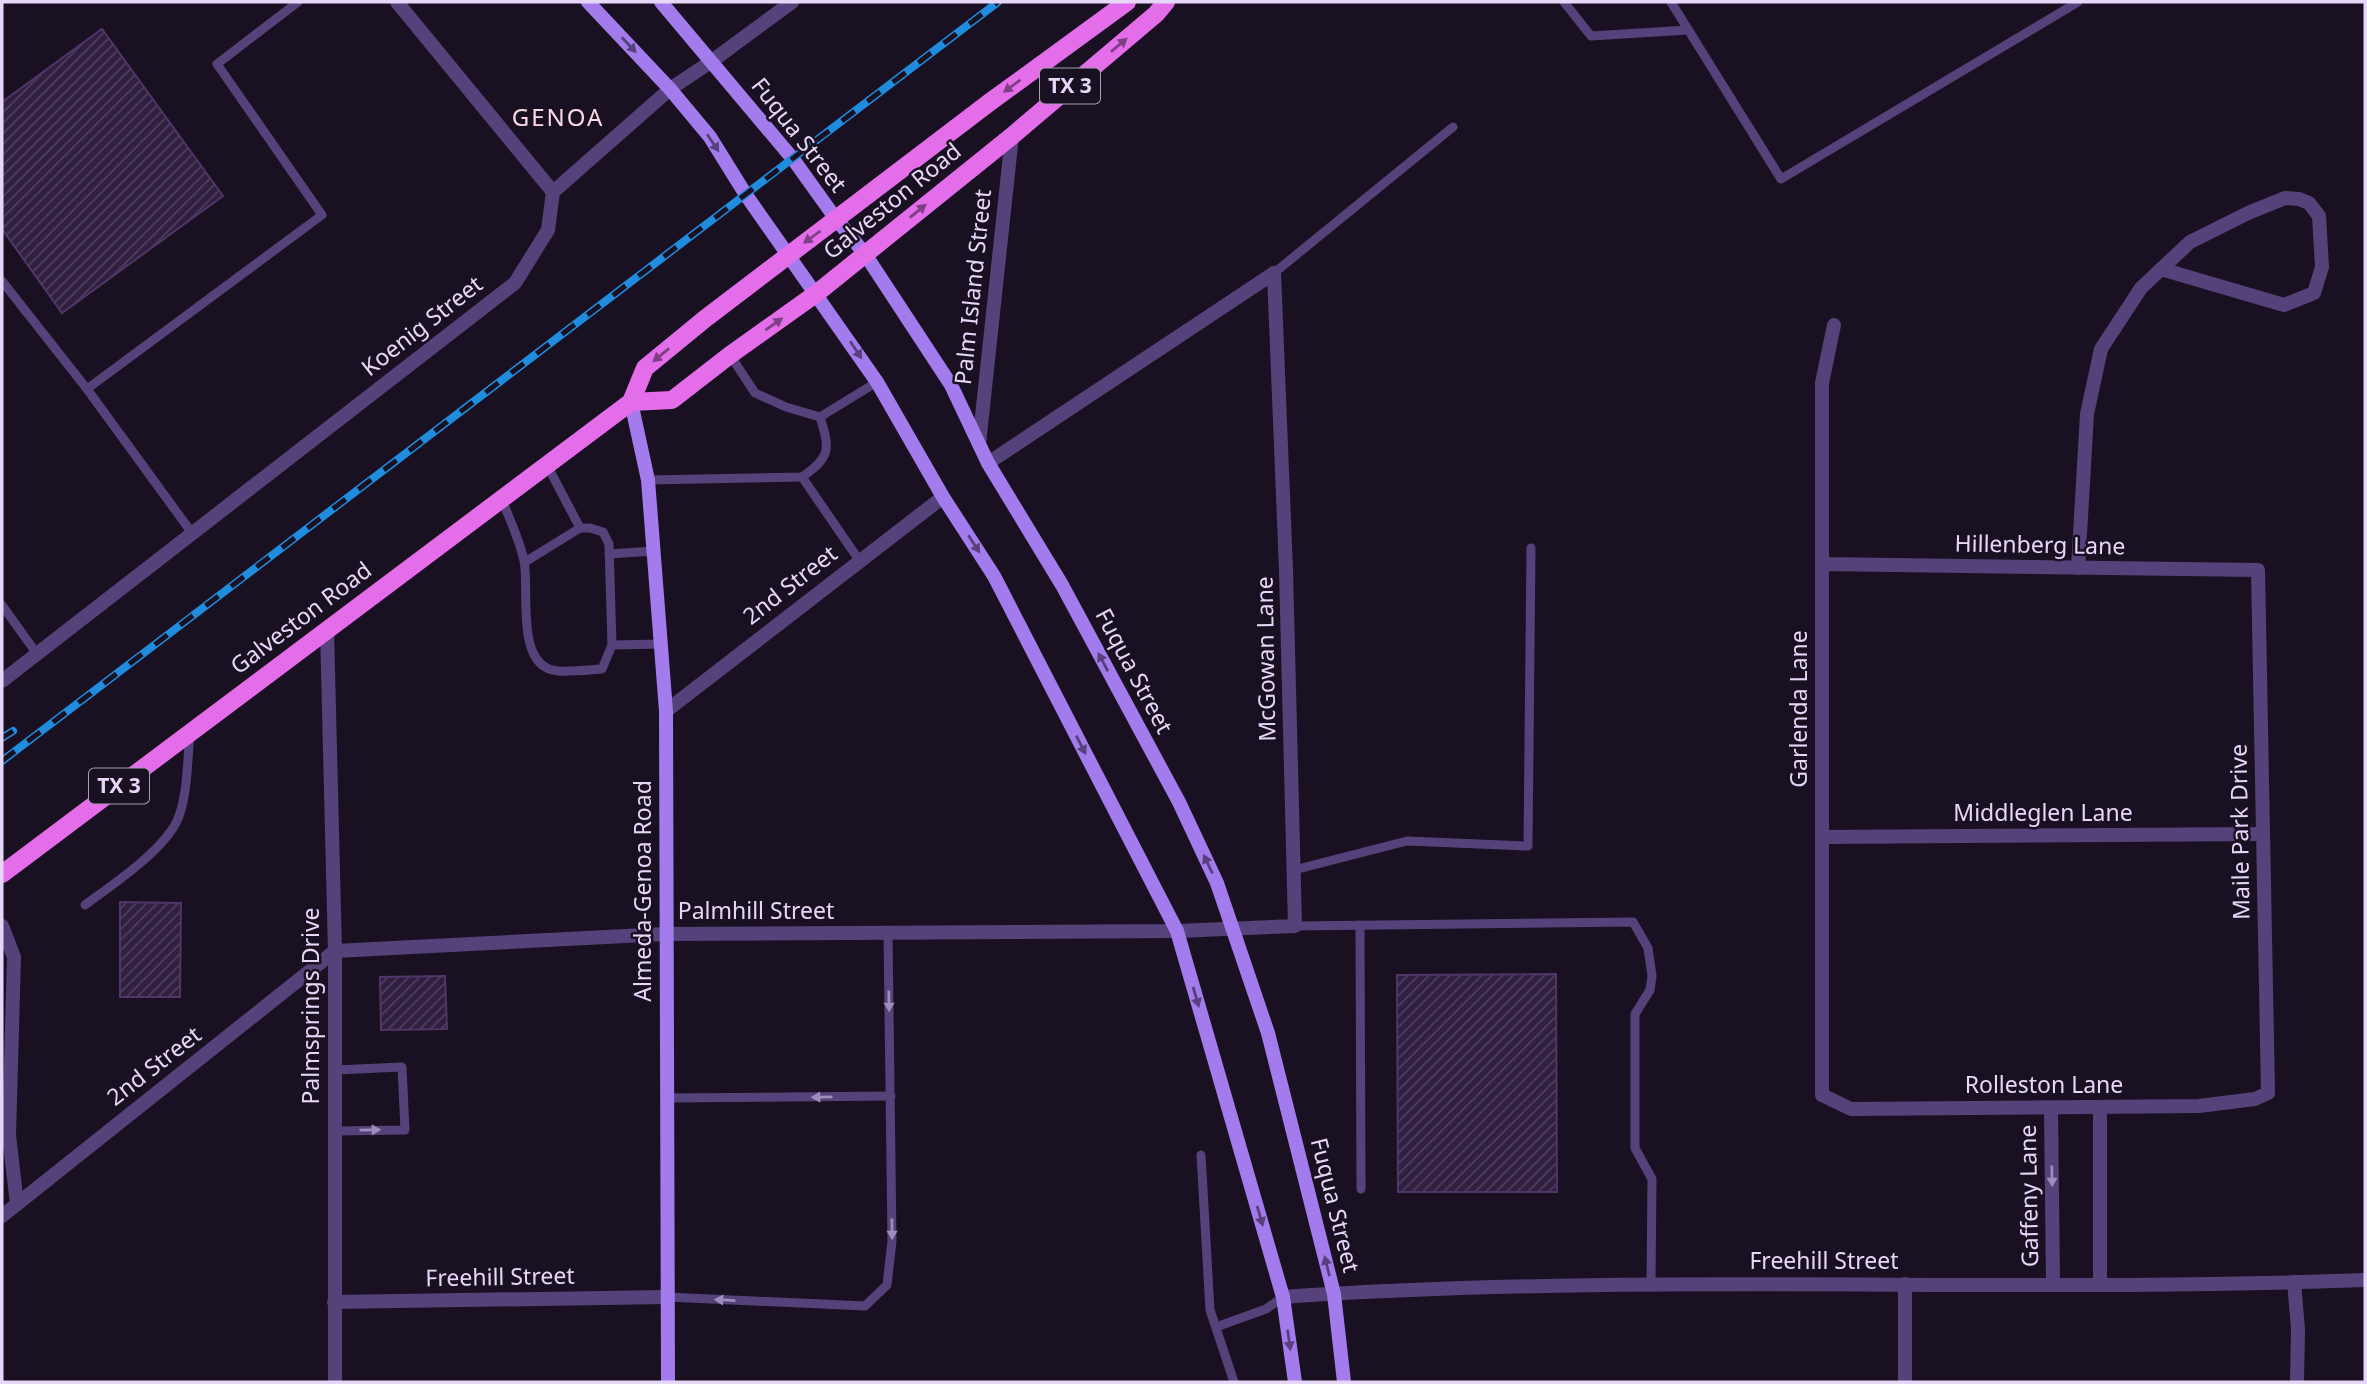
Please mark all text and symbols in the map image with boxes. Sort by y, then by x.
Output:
one-way arrow [621,37,638,54]
one-way arrow [1110,38,1127,53]
road number: TX 3 [1040,68,1100,104]
street label: Fuqua Street [745,70,855,198]
one-way arrow [1004,78,1022,93]
district label: GENOA [512,100,604,133]
one-way arrow [706,133,719,152]
street label: Galveston Road [816,135,967,266]
street label: Palm Island Street [946,188,998,386]
one-way arrow [909,204,926,219]
one-way arrow [803,230,822,244]
street label: Koenig Street [354,268,489,383]
one-way arrow [765,317,783,331]
one-way arrow [849,340,862,360]
one-way arrow [653,347,670,362]
street label: Hillenberg Lane [1954,527,2126,561]
one-way arrow [967,534,980,554]
street label: 2nd Street [736,537,843,631]
street label: Galveston Road [223,554,377,681]
street label: McGowan Lane [1248,576,1282,742]
street label: Fuqua Street [1088,602,1181,739]
street label: Garlenda Lane [1782,630,1814,788]
one-way arrow [1097,652,1109,672]
one-way arrow [1075,735,1087,755]
street label: Maile Park Drive [2221,744,2257,920]
road number: TX 3 [89,768,149,804]
street label: Almeda-Genoa Road [626,780,658,1002]
street label: Middleglen Lane [1953,796,2133,828]
one-way arrow [1202,854,1214,874]
street label: Palmhill Street [678,894,834,926]
street label: Palmsprings Drive [294,907,326,1105]
one-way arrow [1192,987,1202,1008]
one-way arrow [883,991,895,1013]
street label: 2nd Street [100,1018,207,1112]
street label: Rolleston Lane [1965,1068,2123,1100]
one-way arrow [811,1091,833,1102]
street label: Gaffeny Lane [2011,1124,2045,1268]
one-way arrow [359,1125,381,1136]
street label: Fuqua Street [1304,1134,1368,1275]
one-way arrow [2046,1165,2057,1187]
one-way arrow [1255,1205,1265,1226]
one-way arrow [886,1218,898,1240]
street label: Freehill Street [1749,1244,1899,1276]
one-way arrow [1321,1255,1332,1277]
street label: Freehill Street [425,1259,575,1293]
one-way arrow [713,1294,735,1305]
one-way arrow [1284,1329,1295,1351]

